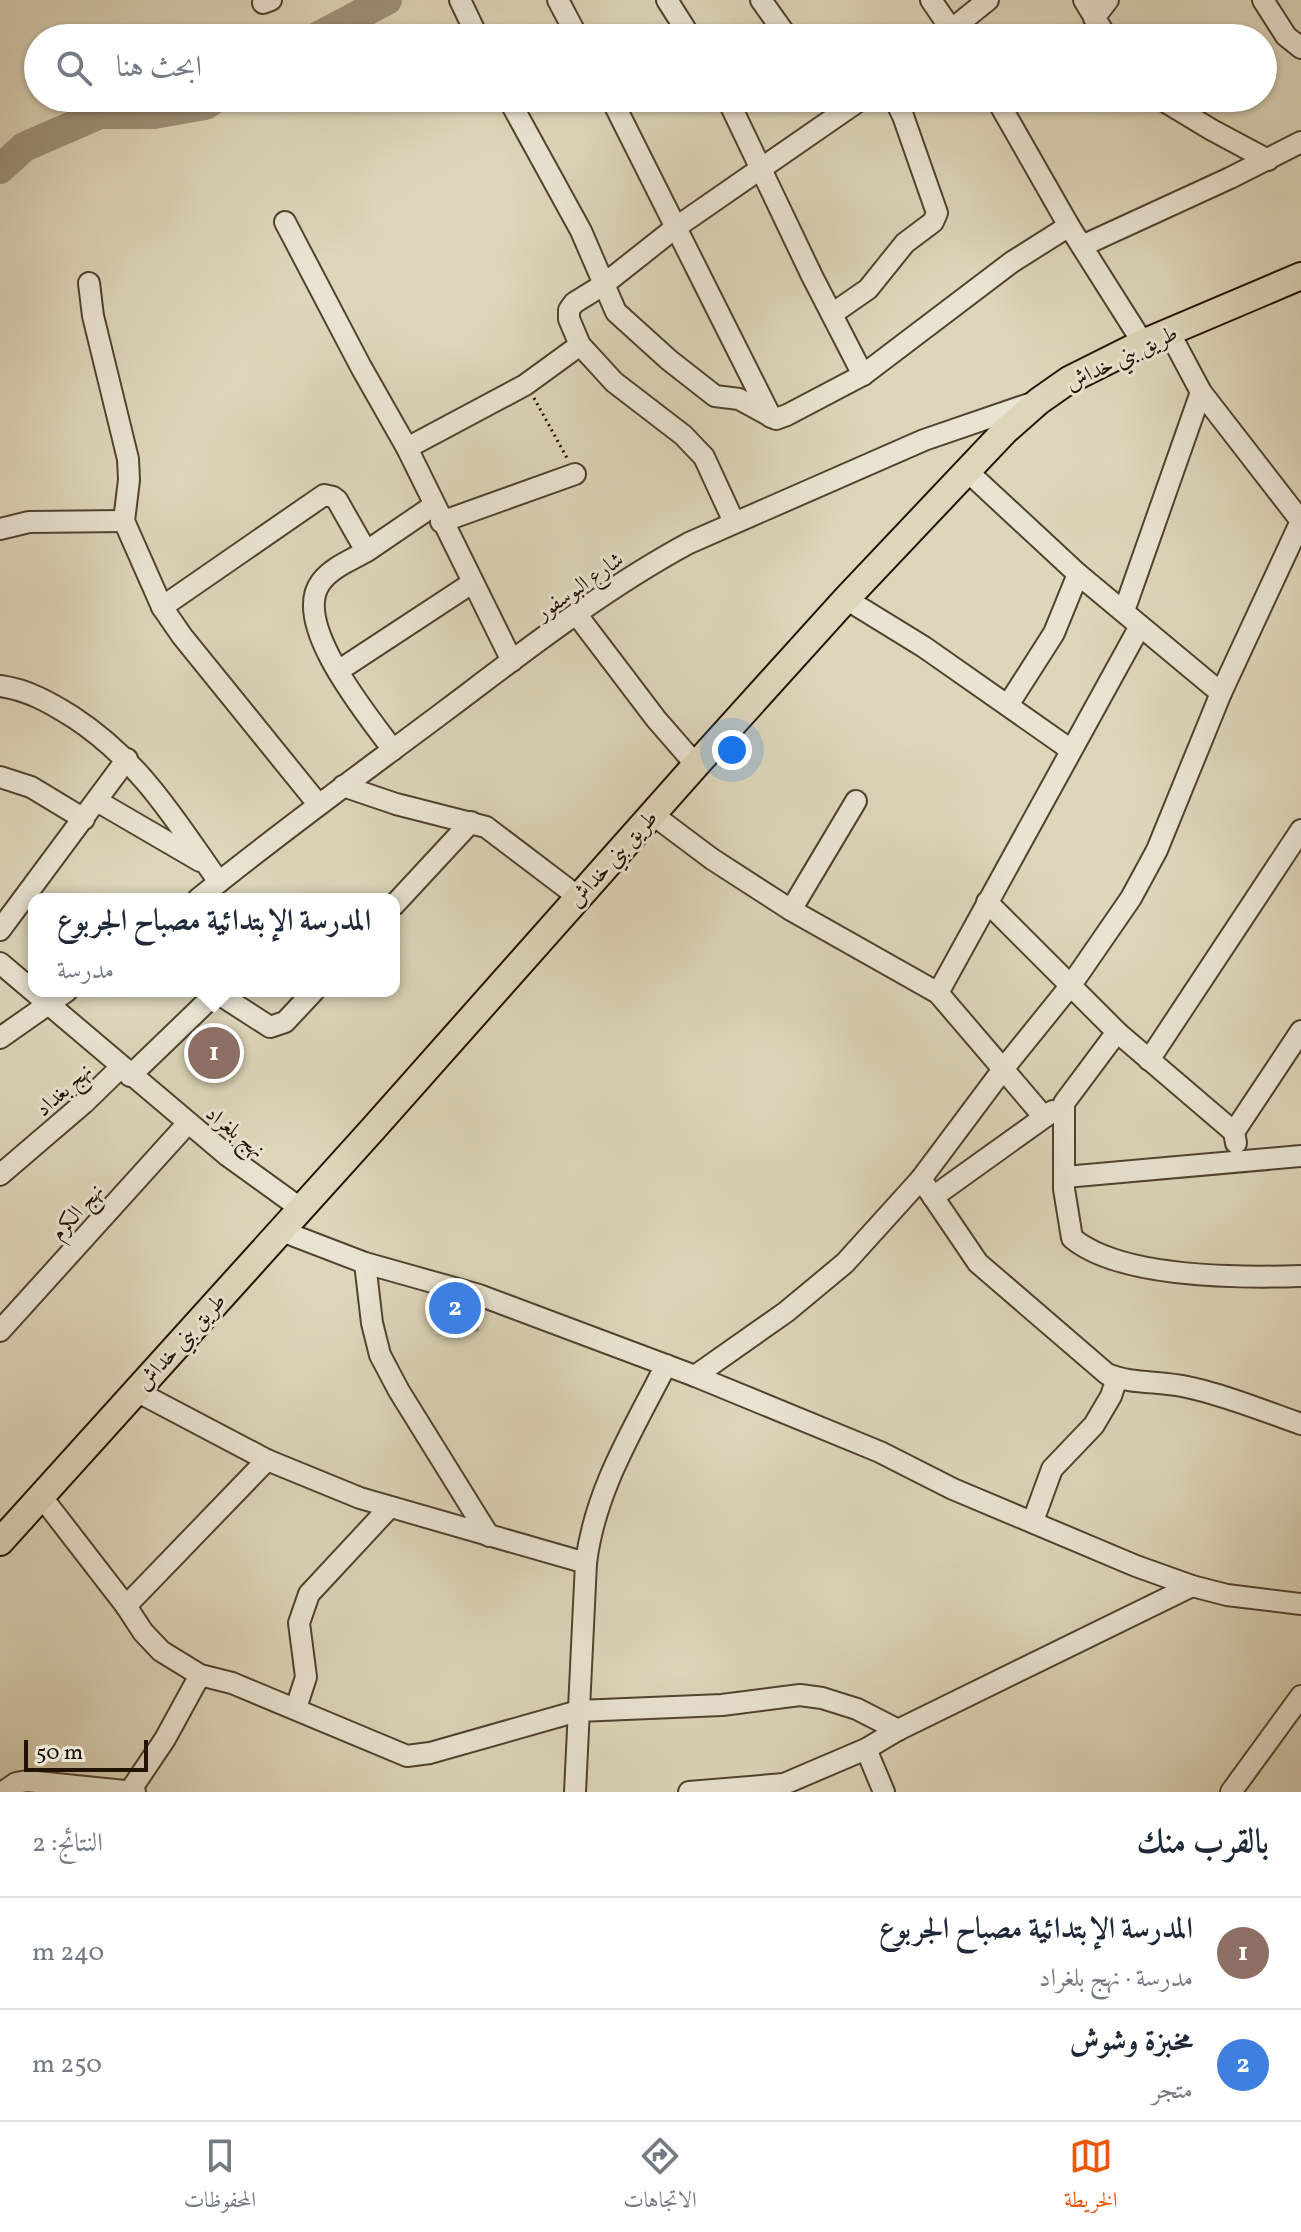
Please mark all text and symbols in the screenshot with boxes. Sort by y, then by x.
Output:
search box [24,24,1277,112]
icon: search [52,46,96,90]
text: ابحث هنا [116,47,202,89]
street label: طريق بني خداش [1061,319,1184,402]
street label: شارع البوسفور [528,545,631,631]
your location [712,730,752,770]
street label: طريق بني خداش [562,804,668,917]
popup [28,893,400,997]
text: المدرسة الإبتدائية مصباح الجربوع [57,901,371,943]
text: مدرسة [57,953,114,989]
pin: 1 [188,1023,240,1083]
street label: نهج بغداد [29,1057,101,1126]
street label: نهج بلغراد [197,1099,271,1168]
street label: نهج الكرم [44,1177,113,1249]
pin: 2 [429,1278,481,1338]
street label: طريق بني خداش [130,1287,236,1400]
scale bar [24,1736,148,1772]
text: 50 m [36,1738,83,1769]
text: بالقرب منك [1137,1820,1269,1867]
text: النتائج: 2 [32,1826,103,1862]
text: المدرسة الإبتدائية مصباح الجربوع [879,1909,1193,1951]
text: 240 m [32,1935,104,1971]
text: 1 [1238,1935,1248,1971]
text: مدرسة · نهج بلغراد [1039,1961,1193,1997]
text: مخبزة وشوش [1069,2021,1193,2063]
text: 250 m [32,2047,102,2083]
text: 2 [1236,2047,1250,2083]
text: متجر [1152,2073,1193,2109]
tab: المحفوظات [184,2134,256,2221]
tab: الاتجاهات [623,2134,697,2221]
tab: الخريطة [1064,2134,1117,2221]

